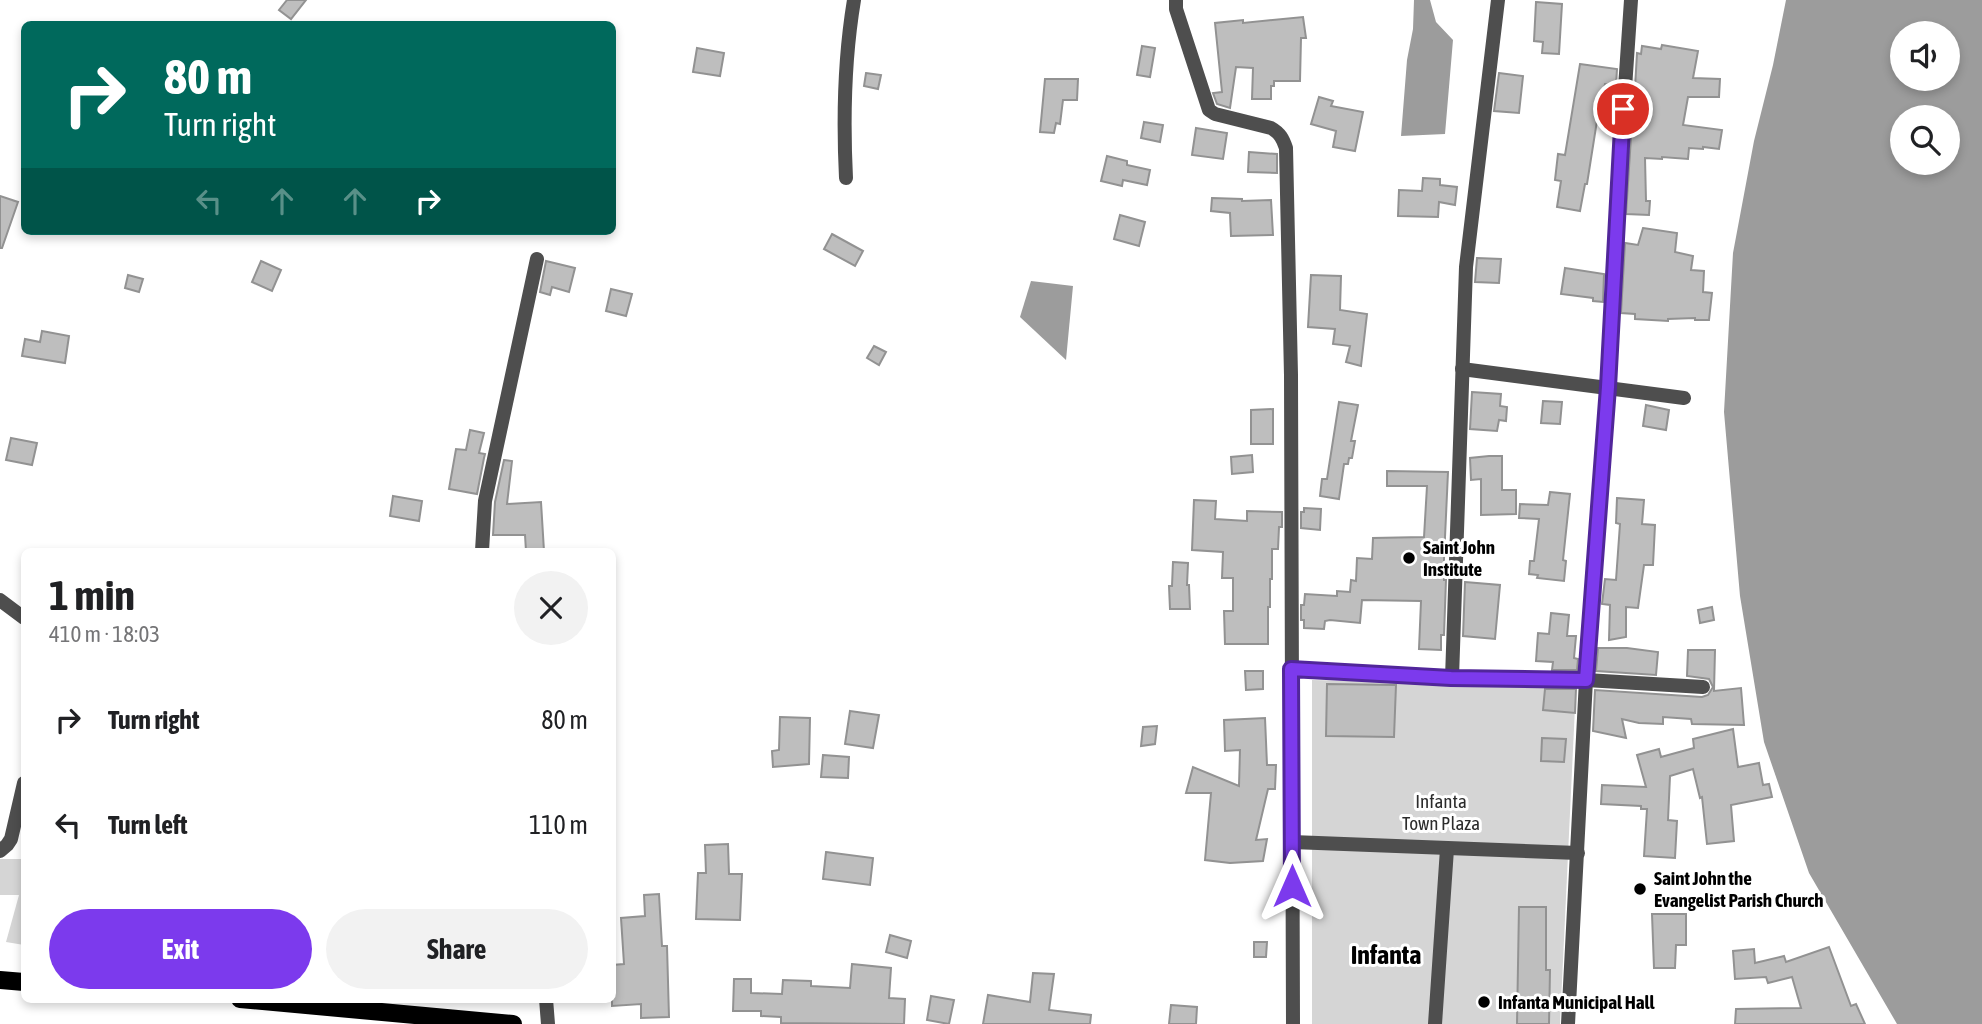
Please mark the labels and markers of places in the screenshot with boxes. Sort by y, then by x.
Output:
pin [1593,79,1653,139]
place label: Saint John Institute [1423,536,1495,580]
marker: Saint John Institute [1401,550,1417,566]
place label: Saint John the Evangelist Parish Church [1654,867,1823,911]
marker: Saint John the Evangelist Parish Church [1632,881,1648,897]
place label: Infanta Municipal Hall [1498,991,1656,1013]
marker: Infanta Municipal Hall [1476,994,1492,1010]

